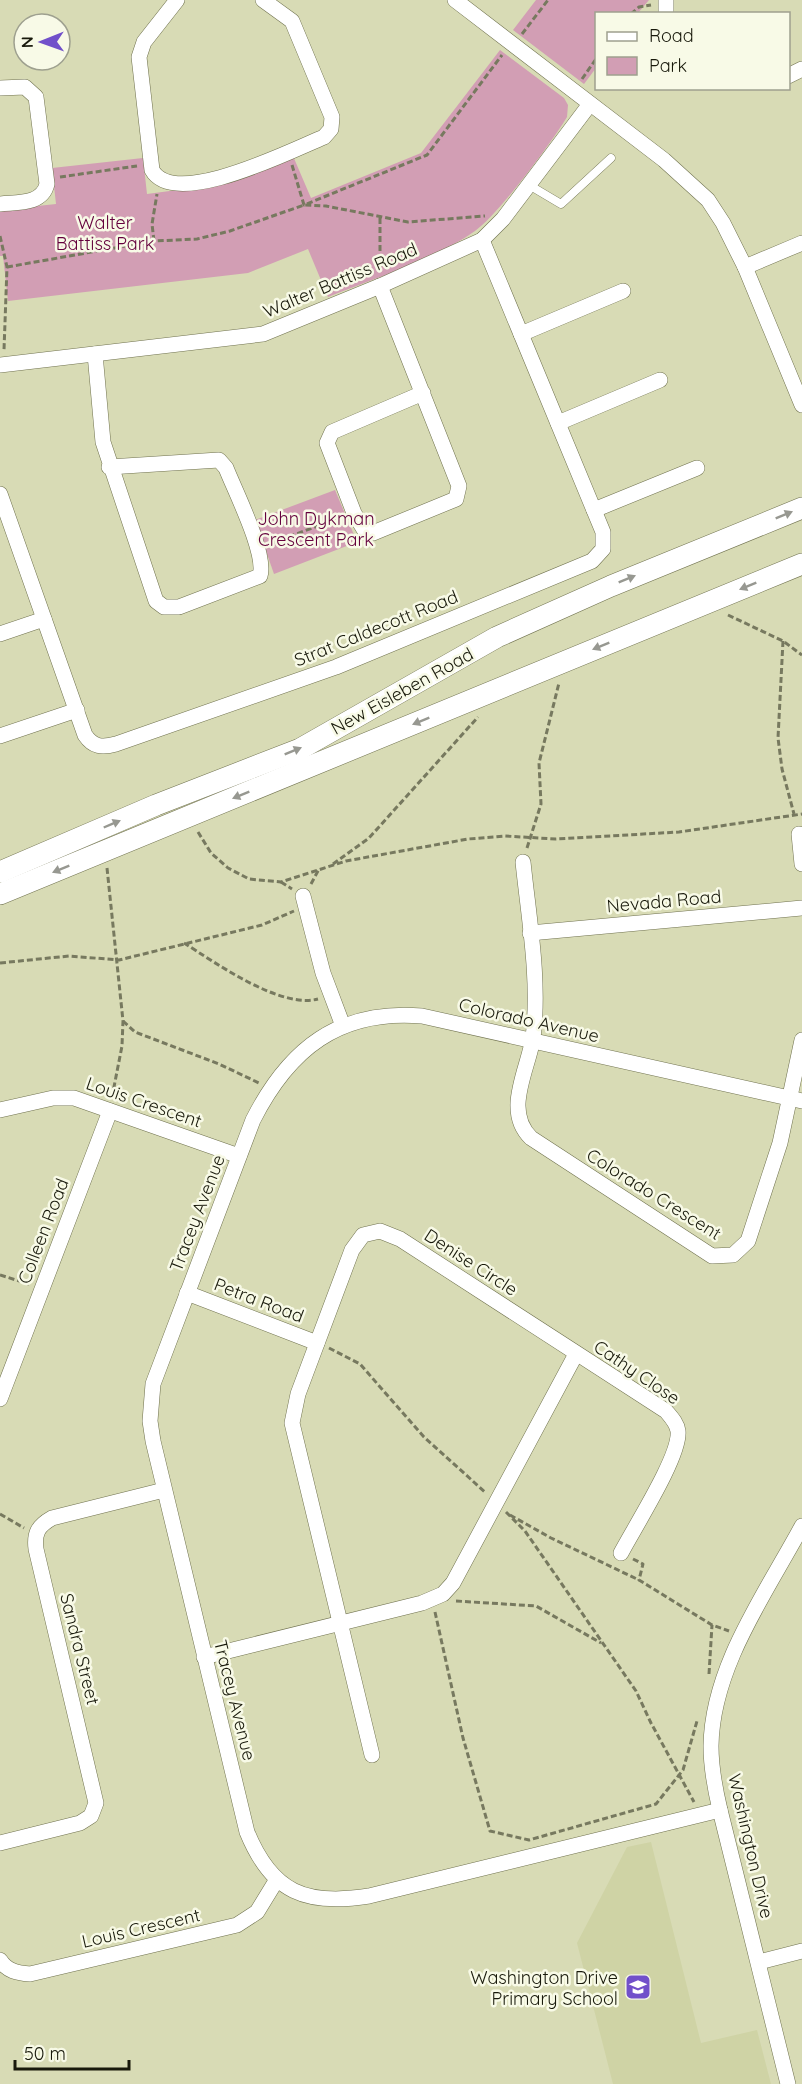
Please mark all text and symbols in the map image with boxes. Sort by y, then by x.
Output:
north arrow [12,12,72,72]
legend [595,12,790,90]
text: Road [649,24,694,47]
text: N [17,36,37,48]
text: Park [649,54,687,77]
park label: Walter Battiss Park [56,211,154,255]
street label: Walter Battiss Road [259,237,421,323]
park label: John Dykman Crescent Park [257,507,375,551]
one-way arrow [776,510,794,520]
one-way arrow [619,574,637,584]
one-way arrow [739,582,757,591]
street label: Strat Caldecott Road [291,585,461,671]
one-way arrow [592,641,610,651]
street label: New Eisleben Road [327,642,477,740]
one-way arrow [412,717,430,726]
one-way arrow [284,746,302,756]
one-way arrow [232,791,250,800]
one-way arrow [103,819,121,829]
one-way arrow [51,864,69,874]
street label: Nevada Road [606,885,722,917]
street label: Colorado Avenue [457,993,601,1047]
street label: Louis Crescent [83,1071,205,1133]
street label: Colorado Crescent [582,1143,726,1245]
street label: Tracey Avenue [164,1151,230,1275]
street label: Colleen Road [12,1175,74,1287]
street label: Denise Circle [420,1223,522,1301]
street label: Petra Road [211,1272,307,1328]
street label: Cathy Close [589,1335,685,1409]
street label: Sandra Street [55,1591,105,1707]
street label: Tracey Avenue [209,1637,261,1763]
street label: Washington Drive [723,1771,779,1921]
street label: Louis Crescent [80,1903,202,1953]
place label: Washington Drive Primary School [470,1966,618,2010]
school or university icon: Washington Drive Primary School [623,1972,653,2002]
scale bar [15,2033,129,2071]
text: 50 m [24,2042,66,2065]

